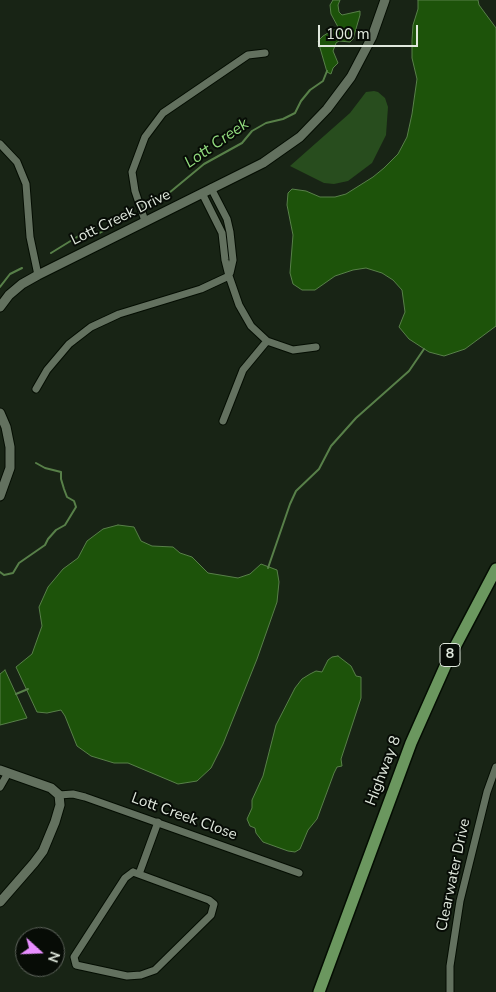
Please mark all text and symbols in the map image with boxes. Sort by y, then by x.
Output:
scale bar [321,15,421,47]
text: 100 m [326,24,370,44]
water label: Lott Creek [181,115,253,173]
street label: Lott Creek Drive [68,186,174,250]
road number: 8 [440,644,460,666]
street label: Highway 8 [363,734,405,808]
street label: Lott Creek Close [129,790,239,844]
street label: Clearwater Drive [433,817,475,933]
north arrow [15,927,65,977]
text: N [43,949,64,965]

